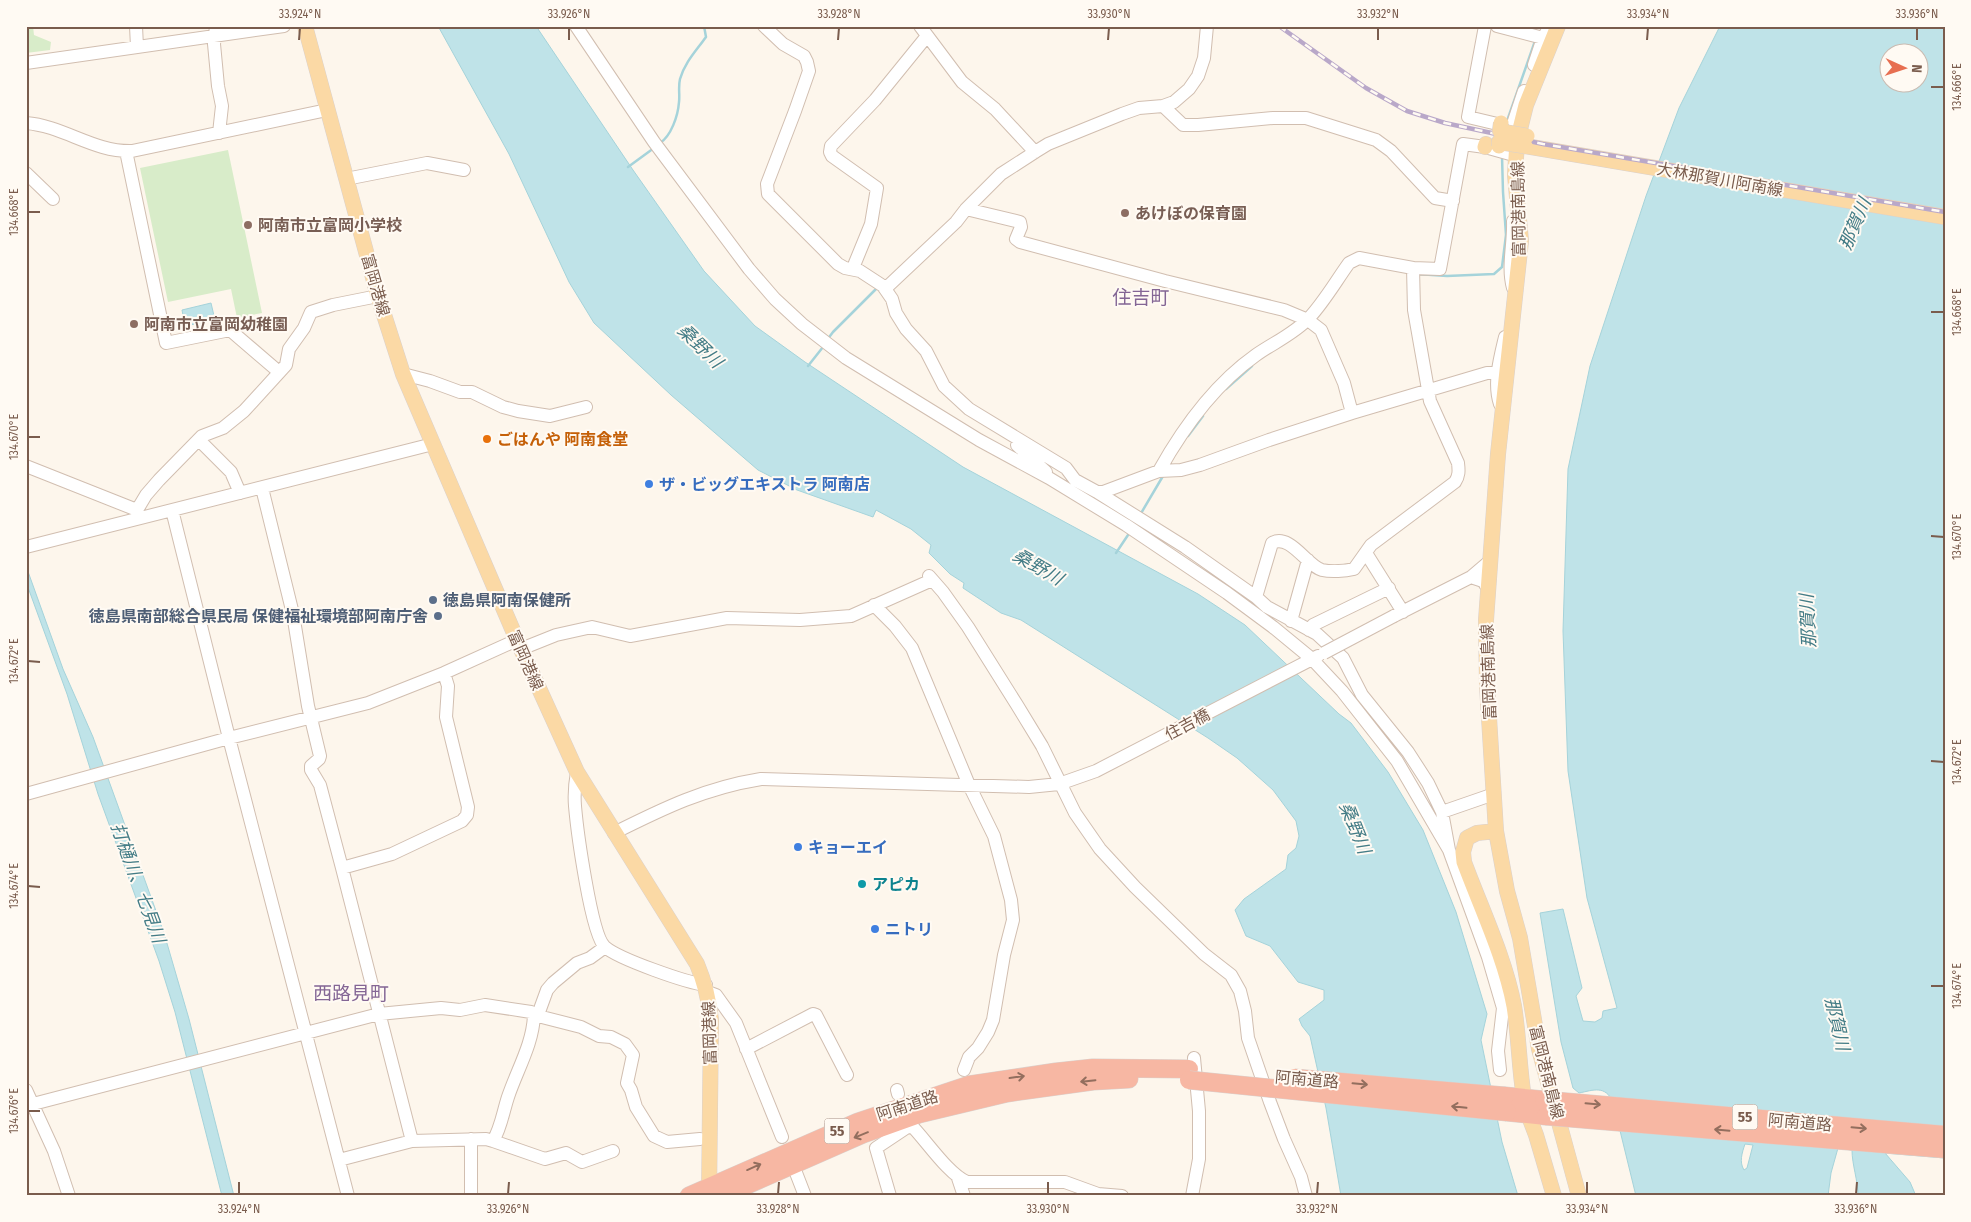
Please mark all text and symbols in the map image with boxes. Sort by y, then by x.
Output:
text: 33.924°N [279,7,321,21]
text: 33.926°N [548,7,590,21]
text: 33.928°N [818,7,860,21]
text: 33.930°N [1087,7,1131,21]
text: 33.932°N [1357,7,1399,21]
text: 33.934°N [1627,7,1669,21]
text: 33.936°N [1896,7,1938,21]
north arrow [1878,42,1928,92]
text: 134.666°E [1950,63,1964,111]
text: N [1908,64,1925,73]
street label: 大林那賀川阿南線 [1655,159,1785,200]
street label: 富岡港南島線 [1508,161,1529,257]
text: 134.668°E [7,188,21,236]
water label: 那賀川 [1834,193,1876,253]
place label: あけぼの保育園 [1135,204,1247,223]
marker: あけぼの保育園 [1119,207,1131,219]
place label: 阿南市立富岡小学校 [258,216,402,235]
marker: 阿南市立富岡小学校 [242,219,254,231]
street label: 富岡港線 [358,252,393,319]
district label: 住吉町 [1112,286,1170,309]
text: 134.668°E [1950,288,1964,336]
place label: 阿南市立富岡幼稚園 [144,315,288,334]
marker: 阿南市立富岡幼稚園 [128,318,140,330]
water label: 桑野川 [673,319,729,374]
text: 134.670°E [7,414,21,460]
place label: ごはんや 阿南食堂 [497,430,628,449]
marker: ごはんや 阿南食堂 [481,433,493,445]
place label: ザ・ビッグエキストラ 阿南店 [659,475,870,494]
marker: ザ・ビッグエキストラ 阿南店 [643,478,655,490]
text: 134.670°E [1950,514,1964,560]
water label: 桑野川 [1009,544,1069,591]
place label: 徳島県阿南保健所 [443,591,571,610]
water label: 那賀川 [1795,591,1820,649]
marker: 徳島県阿南保健所 [427,594,439,606]
place label: 徳島県南部総合県民局 保健福祉環境部阿南庁舎 [89,607,428,626]
marker: 徳島県南部総合県民局 保健福祉環境部阿南庁舎 [432,610,444,622]
street label: 富岡港南島線 [1477,624,1500,720]
street label: 富岡港線 [504,627,547,693]
text: 134.672°E [7,638,21,684]
street label: 住吉橋 [1162,705,1213,744]
text: 134.672°E [1950,739,1964,785]
water label: 桑野川 [1335,799,1376,859]
water label: 打樋川、七見川 [106,820,171,948]
place label: キョーエイ [808,838,888,857]
marker: キョーエイ [792,841,804,853]
text: 134.674°E [7,863,21,909]
place label: アピカ [872,875,920,894]
marker: アピカ [856,878,868,890]
place label: ニトリ [885,920,933,939]
marker: ニトリ [869,923,881,935]
text: 134.674°E [1950,963,1964,1009]
district label: 西路見町 [313,982,389,1005]
water label: 那賀川 [1820,995,1854,1055]
street label: 富岡港線 [699,1001,720,1065]
street label: 富岡港南島線 [1526,1023,1567,1121]
street label: 阿南道路 [1274,1067,1340,1092]
one-way arrow [1009,1072,1025,1082]
one-way arrow [1080,1076,1096,1086]
one-way arrow [1352,1079,1368,1088]
street label: 阿南道路 [874,1087,941,1124]
text: 134.676°E [7,1088,21,1134]
one-way arrow [1585,1099,1601,1109]
one-way arrow [1451,1102,1467,1112]
road number: 55 [1732,1104,1758,1130]
street label: 阿南道路 [1767,1110,1833,1135]
road number: 55 [824,1118,850,1144]
one-way arrow [1851,1123,1867,1133]
one-way arrow [1714,1125,1730,1135]
one-way arrow [854,1131,869,1140]
one-way arrow [746,1162,761,1172]
text: 33.924°N [218,1202,260,1216]
text: 33.926°N [487,1202,529,1216]
text: 33.928°N [757,1202,799,1216]
text: 33.930°N [1026,1202,1070,1216]
text: 33.932°N [1296,1202,1338,1216]
text: 33.934°N [1566,1202,1608,1216]
text: 33.936°N [1835,1202,1877,1216]

